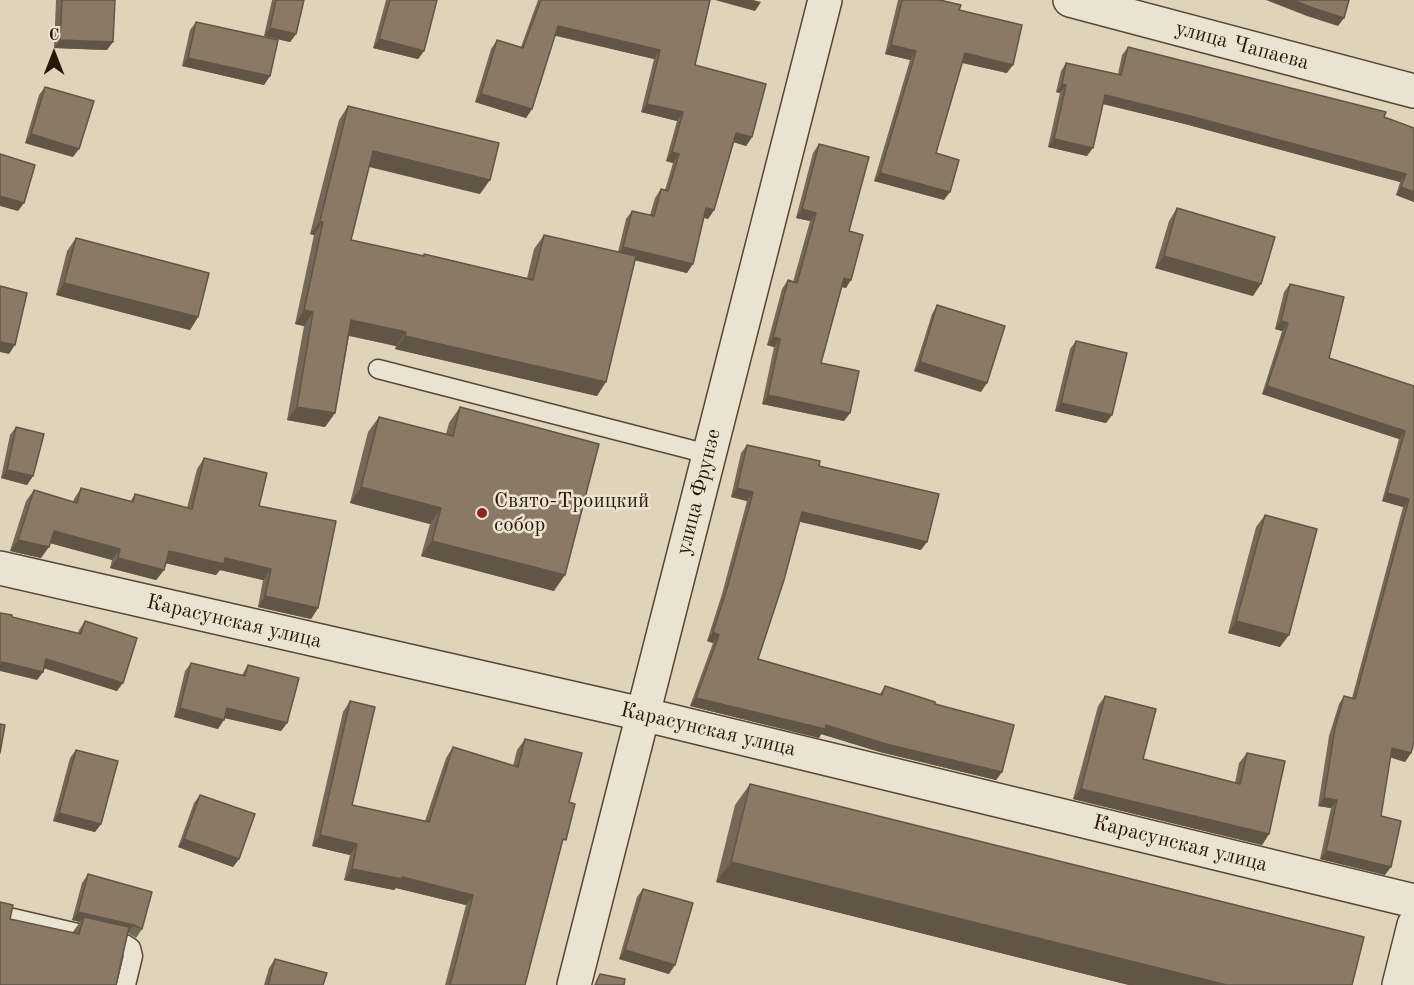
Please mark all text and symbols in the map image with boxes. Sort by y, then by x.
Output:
street label: улица Чапаева [1172,16,1312,76]
north arrow [24,24,84,84]
text: С [49,28,59,44]
street label: улица Фрунзе [671,426,727,558]
place label: Свято-Троицкий собор [494,488,649,538]
marker: Свято-Троицкий собор [475,506,489,520]
street label: Карасунская улица [144,590,324,654]
street label: Карасунская улица [618,698,798,762]
street label: Карасунская улица [1090,810,1270,878]

